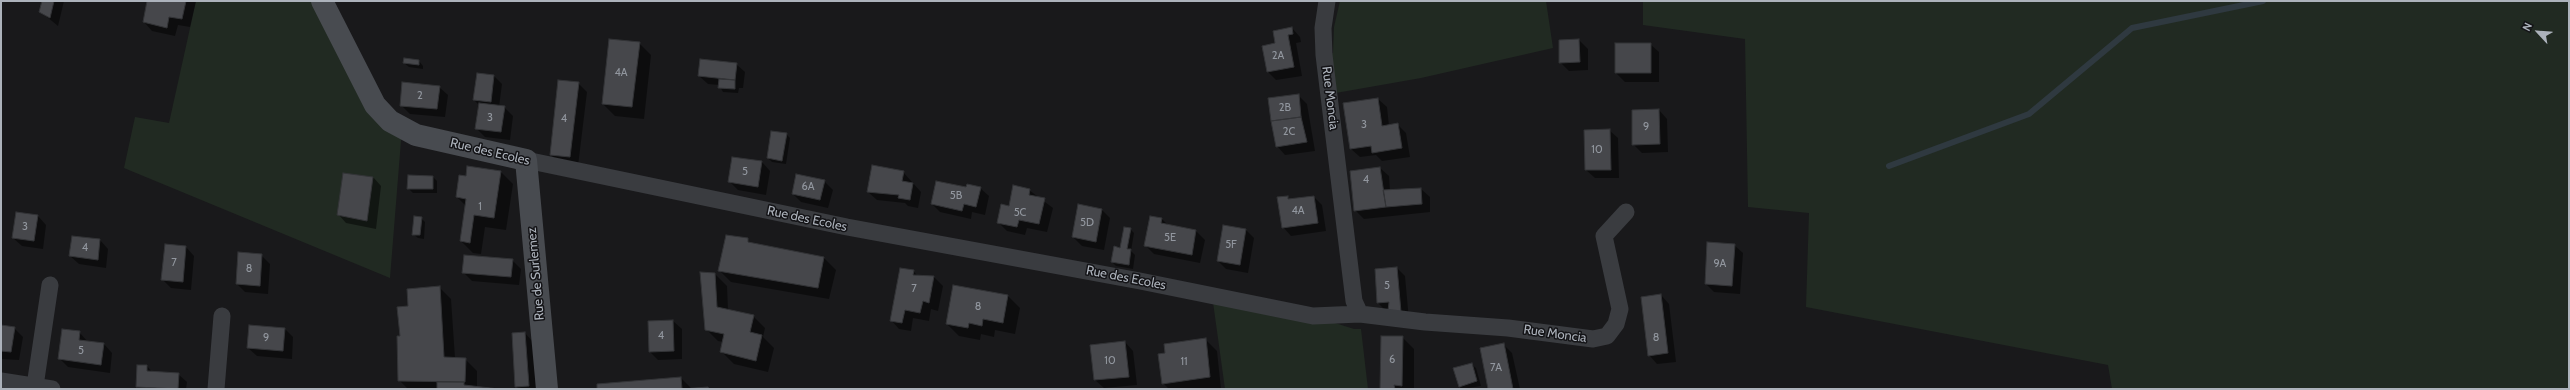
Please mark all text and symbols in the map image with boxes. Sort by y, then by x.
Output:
north arrow [2518,12,2558,52]
text: N [2519,20,2535,33]
house number: 2A [1272,49,1284,63]
street label: Rue Moncia [1318,65,1342,131]
house number: 4A [614,66,628,80]
house number: 2 [417,89,423,103]
house number: 2B [1279,101,1291,115]
house number: 3 [487,111,493,125]
house number: 4 [561,112,567,126]
house number: 3 [1361,118,1367,132]
house number: 9 [1643,120,1649,134]
house number: 2C [1283,125,1295,139]
street label: Rue des Ecoles [449,135,531,169]
house number: 10 [1591,143,1603,157]
house number: 5 [742,165,748,179]
house number: 4 [1363,173,1369,187]
house number: 6A [801,180,815,194]
house number: 5B [950,189,962,203]
house number: 1 [478,200,482,214]
street label: Rue des Ecoles [766,203,848,235]
house number: 4A [1291,204,1305,218]
house number: 5C [1014,206,1026,220]
house number: 5D [1080,216,1094,230]
house number: 3 [22,220,28,234]
street label: Rue de Surlemez [524,227,548,321]
house number: 5E [1164,231,1176,245]
house number: 5F [1225,238,1237,252]
house number: 4 [82,241,88,255]
house number: 7 [171,256,177,270]
house number: 9A [1714,257,1726,271]
house number: 8 [246,262,252,276]
street label: Rue des Ecoles [1085,263,1167,293]
house number: 5 [1384,279,1390,293]
house number: 7 [911,282,917,296]
house number: 8 [975,300,981,314]
street label: Rue Moncia [1522,322,1588,346]
house number: 4 [658,329,664,343]
house number: 9 [263,331,269,345]
house number: 8 [1653,331,1659,345]
house number: 5 [78,344,84,358]
house number: 6 [1389,353,1395,367]
house number: 10 [1104,354,1116,368]
house number: 11 [1180,355,1188,369]
house number: 7A [1490,361,1502,375]

